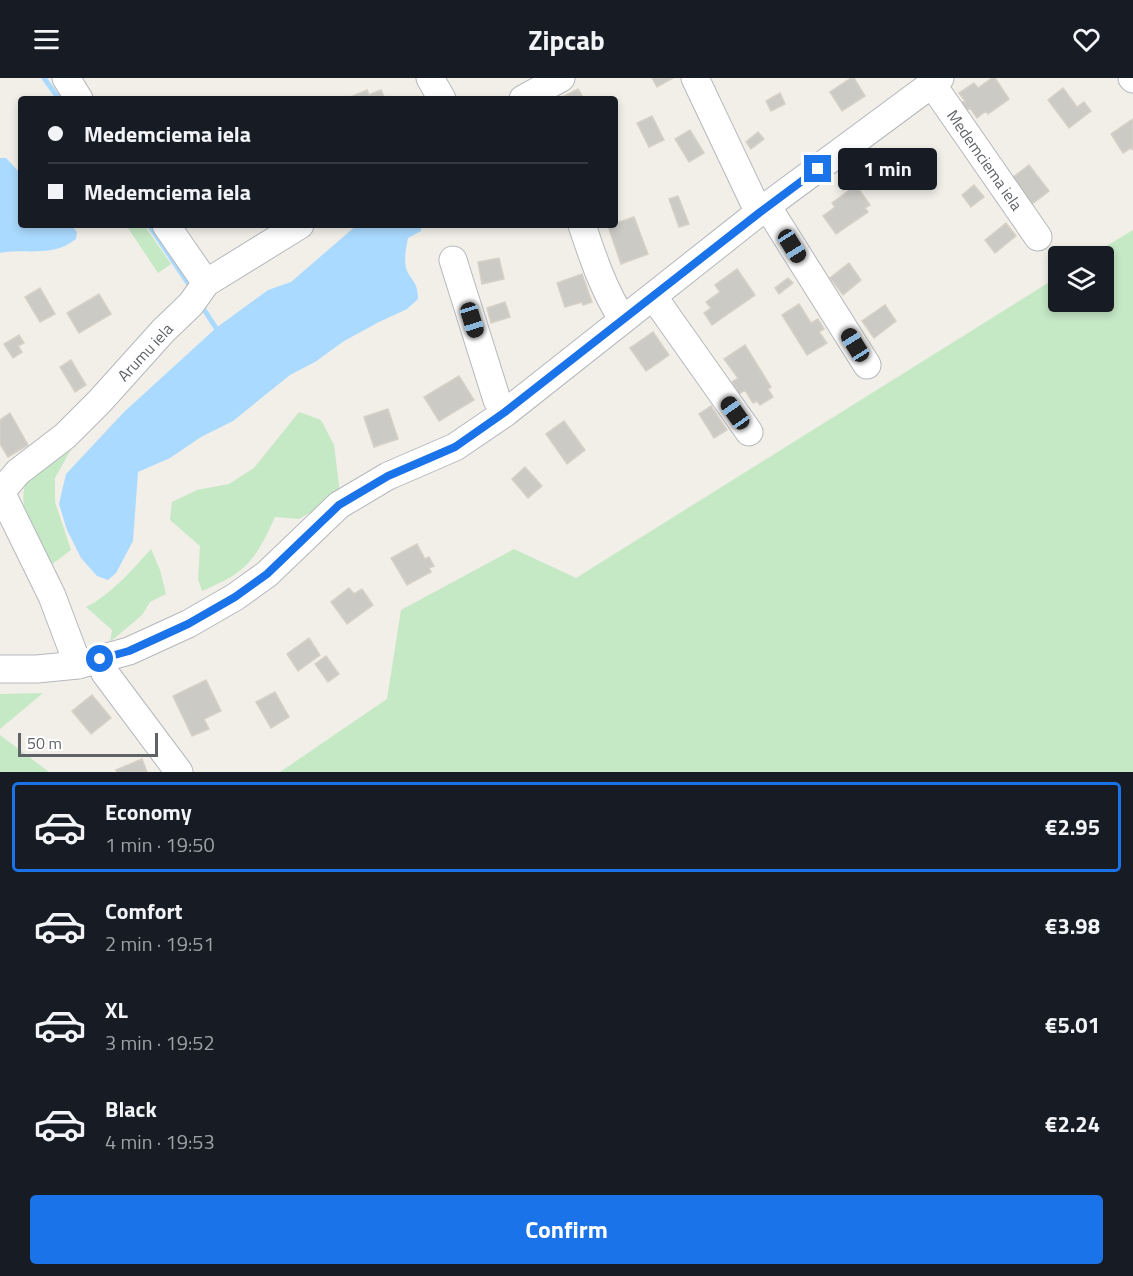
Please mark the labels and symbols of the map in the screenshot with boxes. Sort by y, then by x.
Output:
street label: Medemciema iela [941,105,1029,215]
callout: 1 min [839,148,938,190]
route end [804,155,831,182]
car [775,226,809,266]
car [458,300,486,340]
street label: Arumu iela [112,317,178,387]
car [838,325,872,365]
car [717,393,753,433]
route start [86,645,113,672]
scale bar [18,730,158,758]

